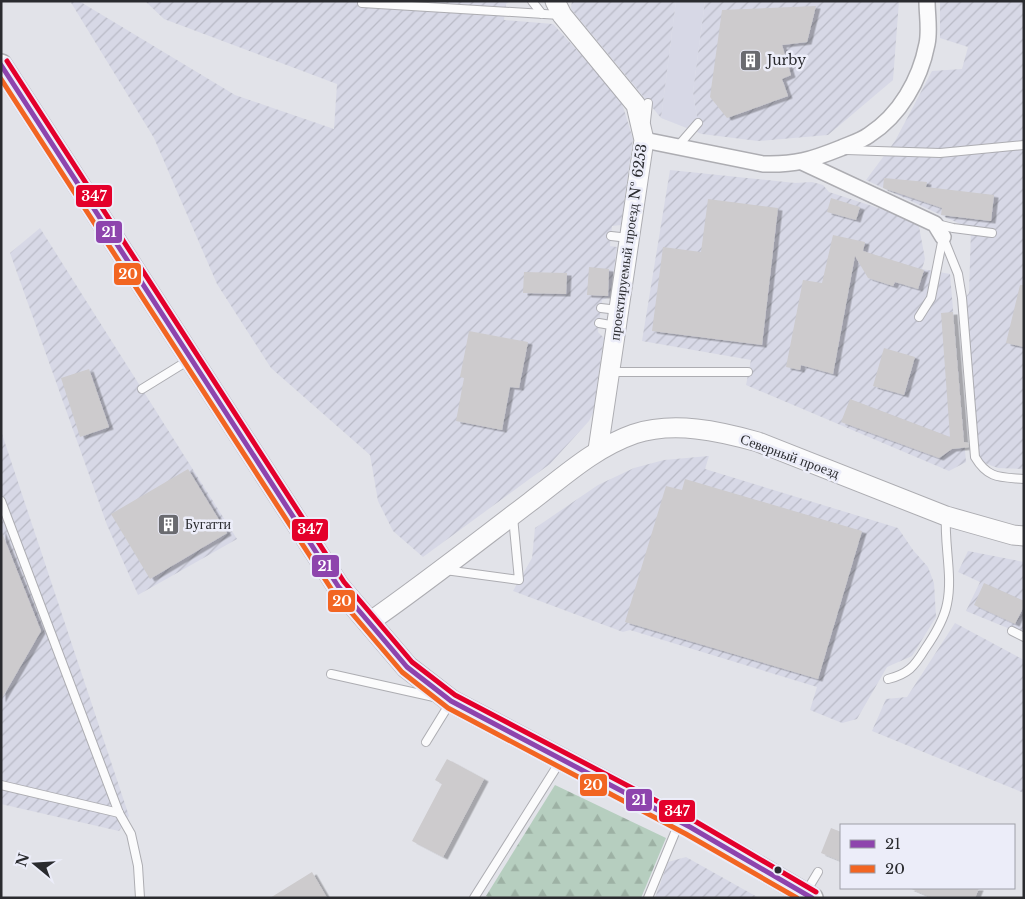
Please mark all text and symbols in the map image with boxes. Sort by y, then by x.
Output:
building icon: Jurby [739,48,763,72]
place label: Jurby [765,51,806,69]
street label: проектируемый проезд № 6253 [605,143,651,341]
line badge: 347 [75,184,113,208]
text: 347 [81,187,107,205]
line badge: 21 [95,220,123,244]
text: 21 [101,223,117,241]
line badge: 20 [113,262,142,286]
text: 20 [118,265,138,283]
street label: Северный проезд [738,430,842,482]
building icon: Бугатти [157,512,181,536]
place label: Бугатти [185,515,232,533]
line badge: 347 [291,518,329,542]
text: 347 [297,520,323,538]
line badge: 21 [311,554,340,578]
text: 21 [317,557,333,575]
line badge: 20 [327,589,356,613]
text: 20 [332,592,352,610]
line badge: 20 [579,773,608,797]
text: 20 [583,776,603,794]
line badge: 21 [625,788,653,812]
text: 21 [631,791,647,809]
line badge: 347 [658,799,696,823]
text: 347 [664,802,690,820]
legend [840,824,1015,889]
text: 21 [885,834,901,853]
north arrow [10,839,60,889]
text: N [12,851,33,869]
text: 20 [885,859,905,878]
unlabelled marker [773,865,783,875]

